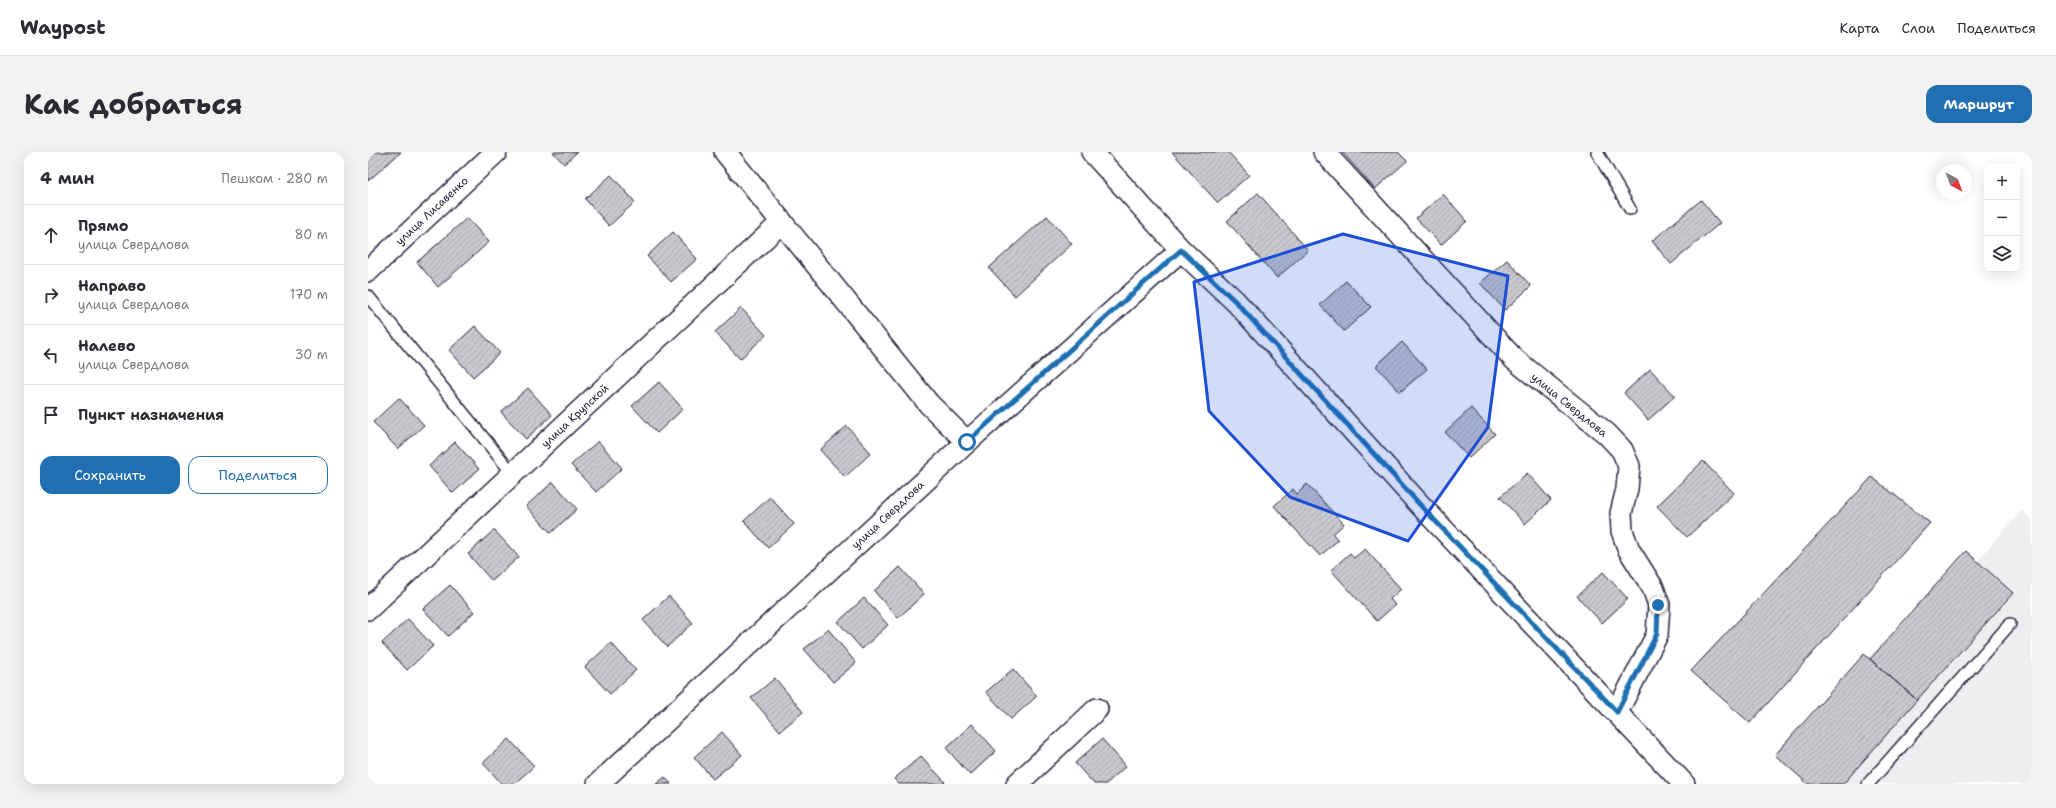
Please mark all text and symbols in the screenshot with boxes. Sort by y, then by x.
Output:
text: Waypost [20,15,105,40]
text: Карта [1839,19,1880,37]
text: Слои [1902,19,1935,37]
text: Поделиться [1957,19,2036,37]
text: Как добраться [24,85,243,123]
button: Маршрут [1926,85,2032,123]
north arrow [1936,164,1972,200]
map controls [1984,164,2020,272]
button: + [1984,164,2020,200]
text: 4 мин [40,167,95,189]
text: Пешком · 280 m [221,170,328,187]
street label: улица Лисавенко [392,173,472,249]
button: − [1984,200,2020,236]
text: Прямо [78,216,128,236]
icon: ahead [40,224,62,246]
text: 80 m [294,226,328,243]
text: улица Свердлова [78,236,189,253]
button: layers [1984,236,2020,272]
text: Направо [78,276,146,296]
icon: right [40,284,62,306]
text: 170 m [290,286,328,303]
text: улица Свердлова [78,296,189,313]
text: Налево [78,336,136,356]
icon: left [40,344,62,366]
text: 30 m [294,346,328,363]
text: улица Свердлова [78,356,189,373]
street label: улица Свердлова [1528,370,1610,440]
street label: улица Крупской [538,381,612,451]
icon: arrive [40,404,62,426]
text: Пункт назначения [78,405,224,425]
route start [958,433,976,451]
button: Сохранить [40,456,180,494]
button: Поделиться [188,456,328,494]
street label: улица Свердлова [849,477,928,553]
route end [1649,596,1667,614]

